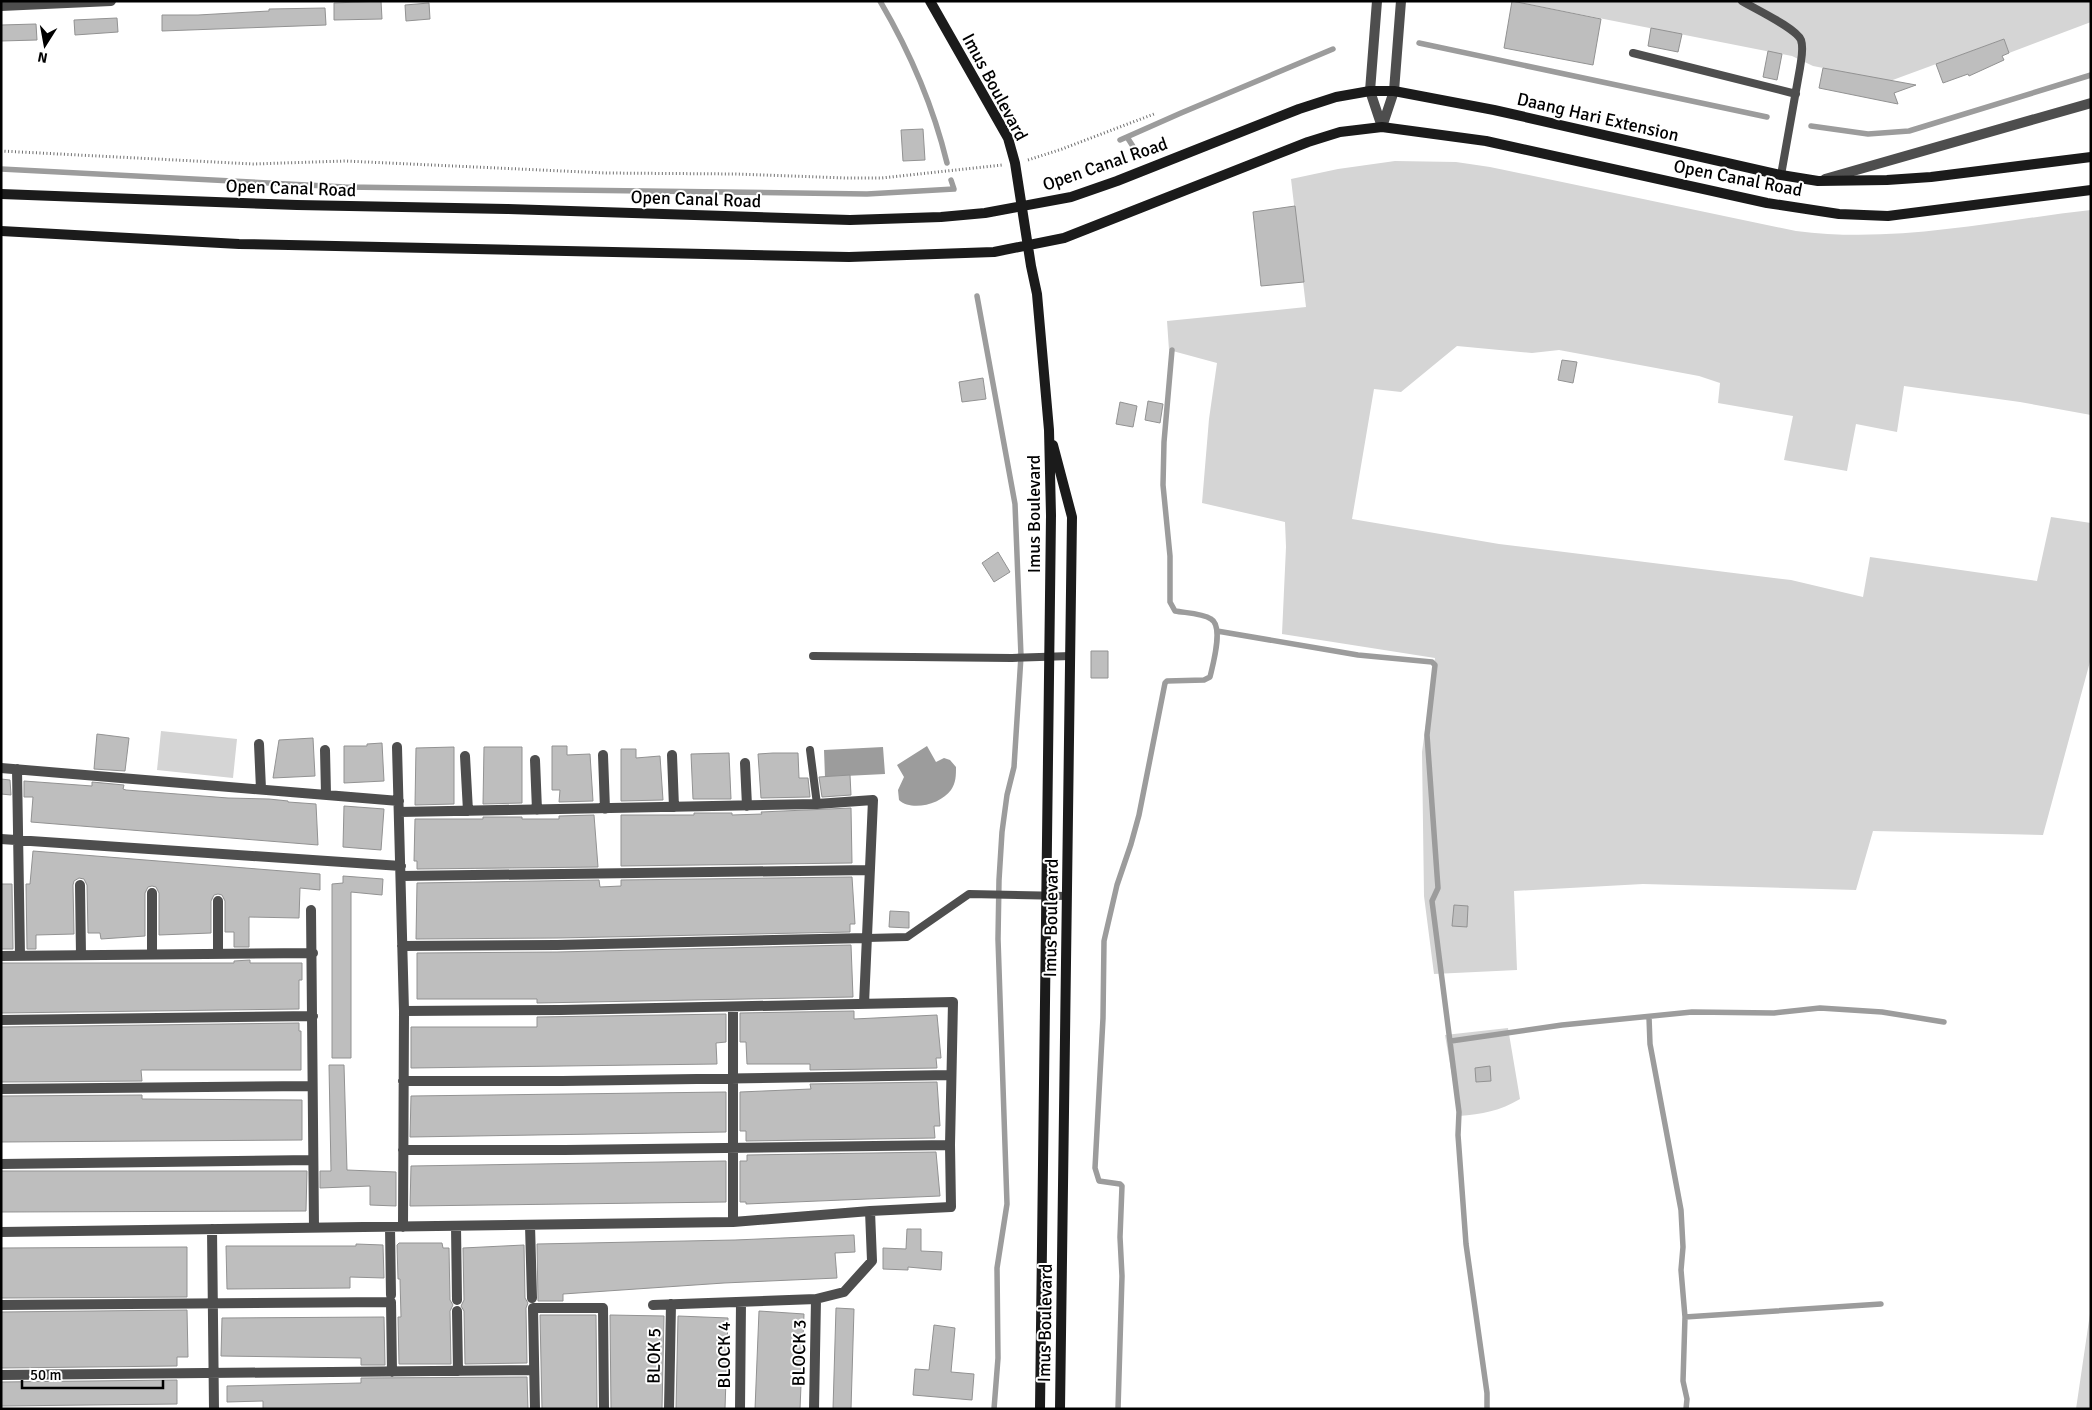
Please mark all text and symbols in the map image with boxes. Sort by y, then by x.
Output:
north arrow [20,20,70,70]
street label: Imus Boulevard [957,29,1033,145]
text: N [36,48,49,67]
street label: Daang Hari Extension [1515,88,1681,146]
street label: Open Canal Road [1040,132,1170,196]
street label: Open Canal Road [1672,155,1804,201]
street label: Open Canal Road [225,175,357,201]
street label: Open Canal Road [630,186,762,212]
street label: Imus Boulevard [1023,455,1045,573]
street label: Imus Boulevard [1039,859,1063,977]
street label: Imus Boulevard [1033,1264,1057,1382]
street label: BLOCK 3 [787,1319,811,1387]
street label: BLOCK 4 [713,1321,735,1388]
street label: BLOK 5 [643,1328,665,1384]
scale bar [22,1358,164,1390]
text: 50 m [30,1366,61,1384]

